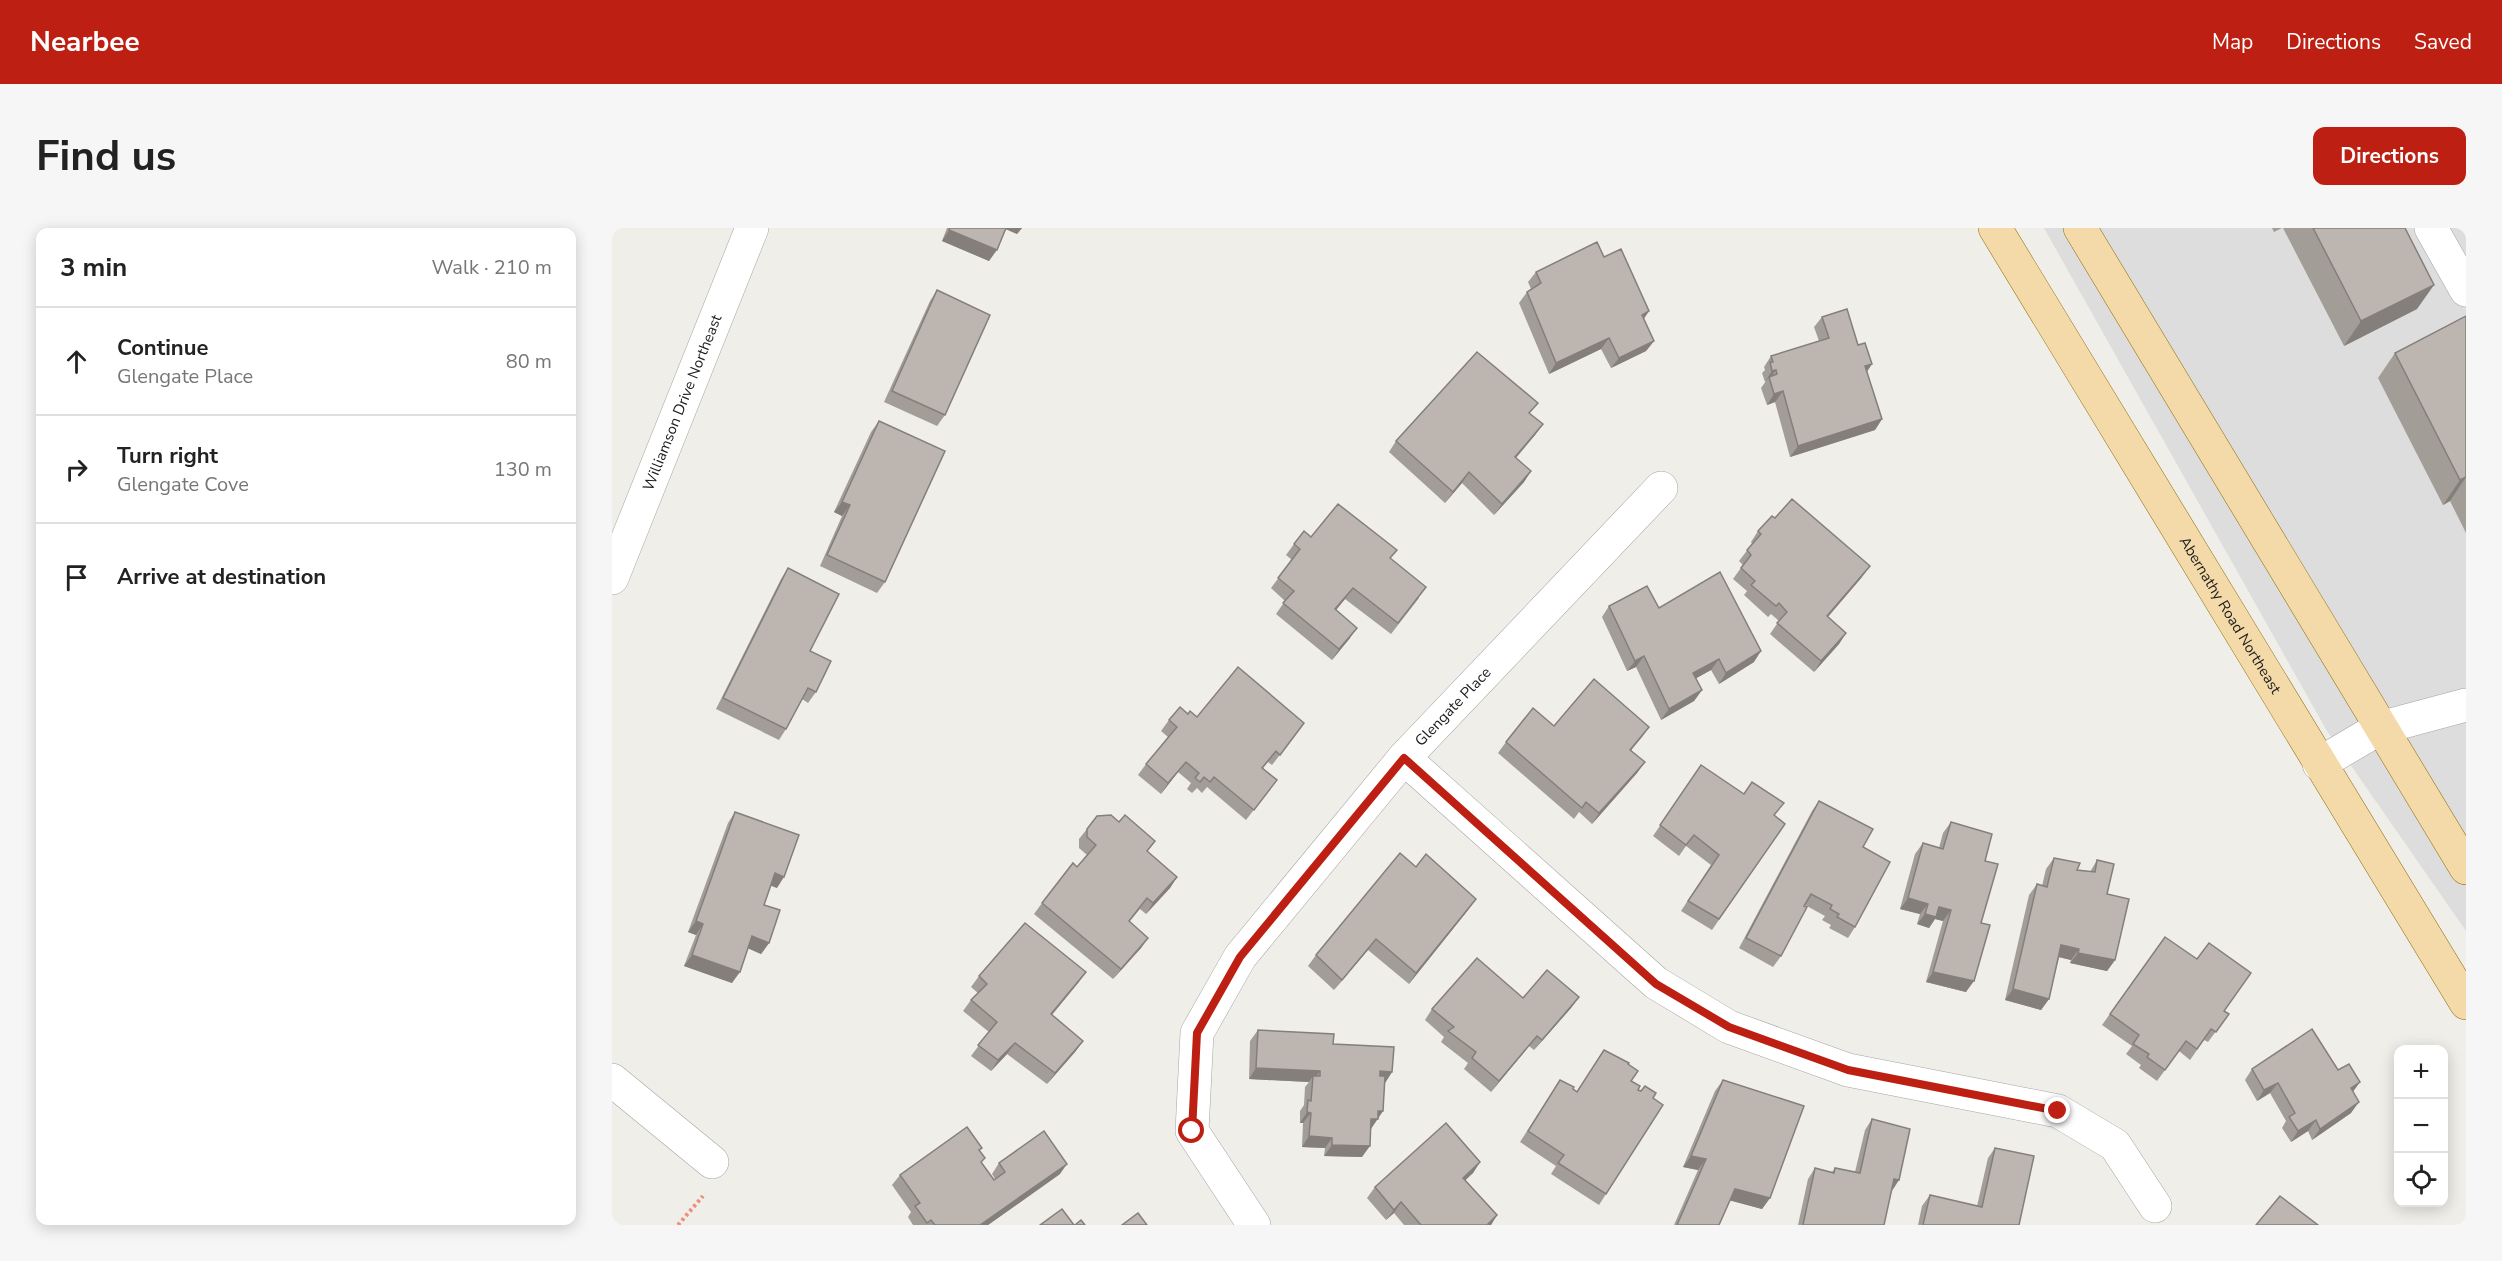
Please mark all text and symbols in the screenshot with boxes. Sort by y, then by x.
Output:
text: Nearbee [30,23,140,61]
text: Map [2212,28,2253,56]
text: Directions [2286,28,2381,56]
text: Saved [2414,28,2472,56]
button: Directions [2313,127,2466,185]
text: Find us [36,128,176,185]
text: 3 min [60,250,127,285]
text: Walk · 210 m [432,254,552,281]
street label: Williamson Drive Northeast [638,311,727,494]
text: Continue [117,333,208,363]
icon: ahead [60,345,93,378]
text: 80 m [506,348,552,375]
text: Glengate Place [117,363,253,390]
text: Turn right [117,441,218,471]
icon: right [60,453,93,486]
text: 130 m [494,456,552,483]
text: Glengate Cove [117,471,249,498]
street label: Abernathy Road Northeast [2175,533,2286,698]
icon: arrive [60,561,93,594]
text: Arrive at destination [117,562,326,592]
street label: Glengate Place [1411,663,1496,750]
map controls [2394,1045,2448,1207]
button: + [2394,1045,2448,1099]
route end [2044,1097,2070,1123]
button: − [2394,1099,2448,1153]
route start [1178,1117,1204,1143]
button: locate [2394,1153,2448,1207]

